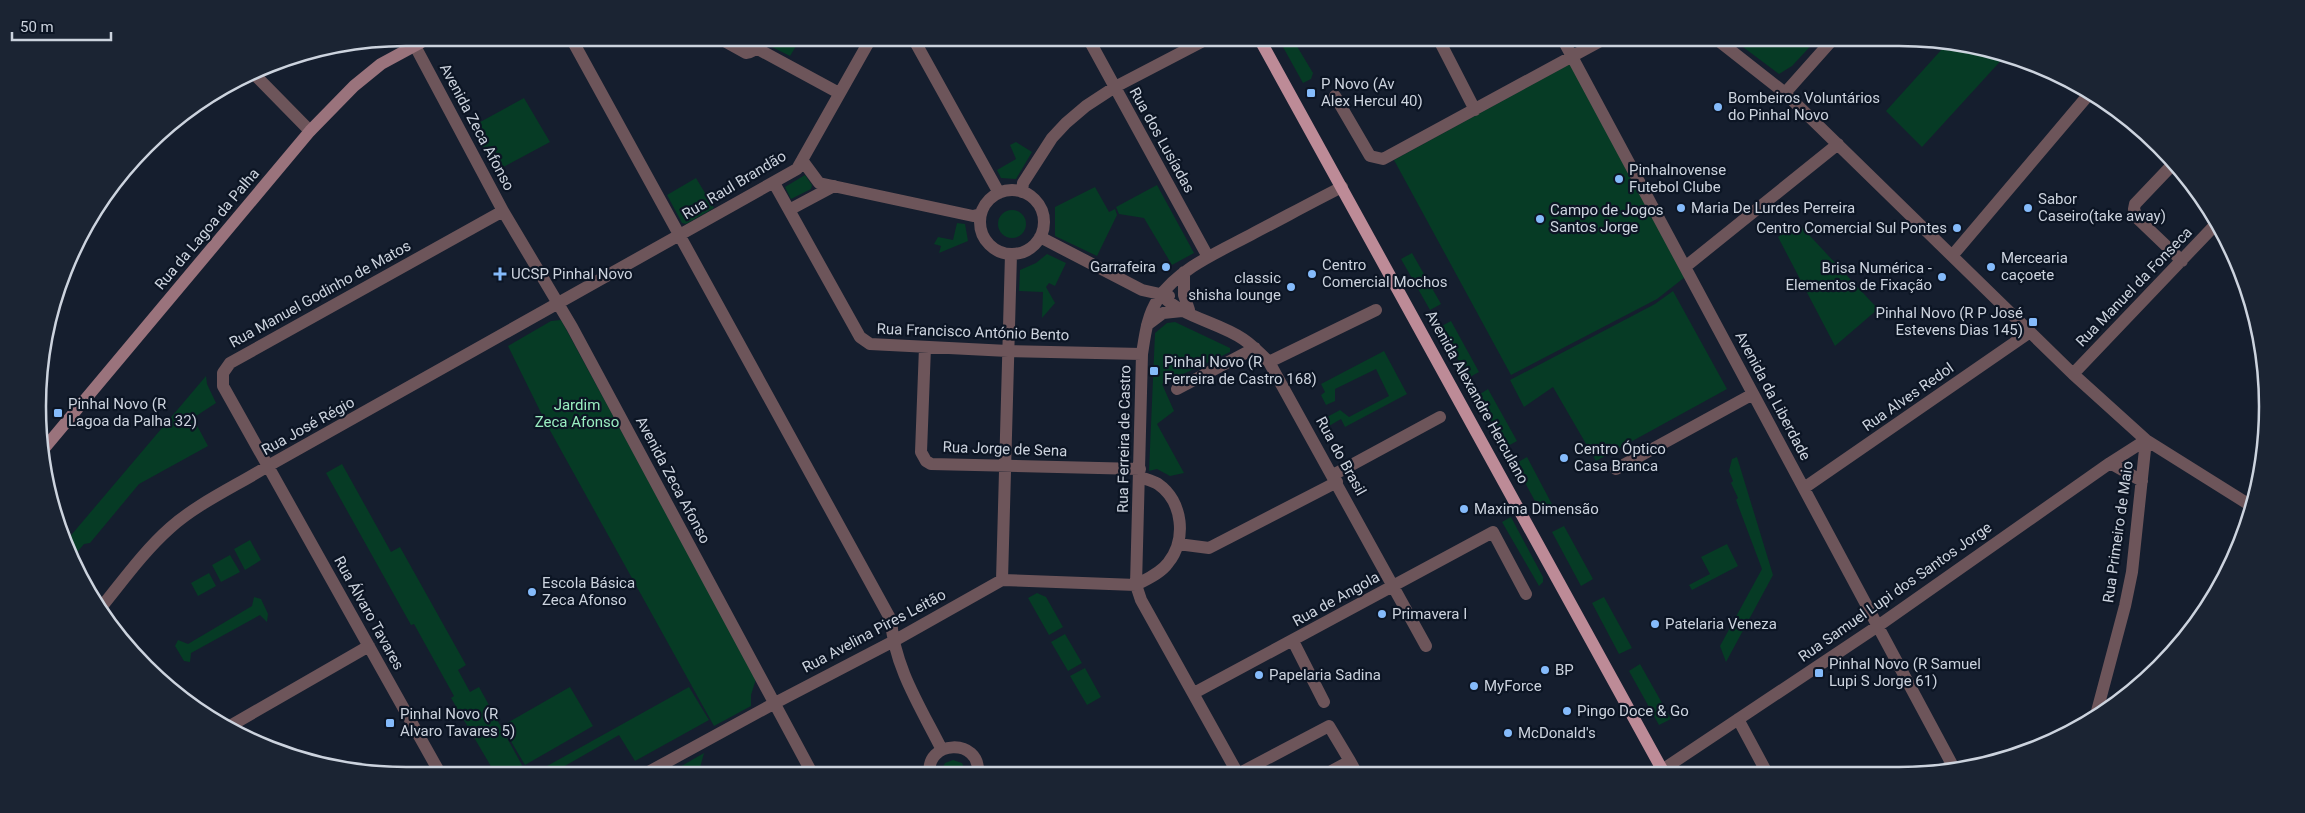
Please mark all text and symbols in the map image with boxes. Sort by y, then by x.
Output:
scale bar [12,10,111,42]
text: 50 m [20,18,54,36]
street label: Avenida Zeca Afonso [436,60,518,194]
place label: P Novo (Av Alex Hercul 40) [1321,75,1423,110]
street label: Rua dos Lusíadas [1126,84,1198,196]
marker: P Novo (Av Alex Hercul 40) [1305,87,1317,99]
place label: Bombeiros Voluntários do Pinhal Novo [1728,89,1880,124]
marker: Bombeiros Voluntários do Pinhal Novo [1712,101,1724,113]
street label: Rua Raul Brandão [679,147,789,223]
place label: Pinhalnovense Futebol Clube [1629,161,1726,196]
street label: Rua da Lagoa da Palha [151,165,263,293]
marker: Pinhalnovense Futebol Clube [1613,173,1625,185]
place label: Sabor Caseiro(take away) [2038,190,2166,225]
place label: Maria De Lurdes Perreira [1691,199,1855,217]
place label: Campo de Jogos Santos Jorge [1550,201,1663,236]
marker: Maria De Lurdes Perreira [1675,202,1687,214]
marker: Sabor Caseiro(take away) [2022,202,2034,214]
marker: Campo de Jogos Santos Jorge [1534,213,1546,225]
place label: Centro Comercial Sul Pontes [1756,219,1947,237]
marker: Centro Comercial Sul Pontes [1951,222,1963,234]
street label: Rua Manuel da Fonseca [2072,223,2196,351]
street label: Rua Manuel Godinho de Matos [226,237,414,351]
place label: Mercearia caçoete [2001,249,2068,284]
place label: Centro Comercial Mochos [1322,256,1447,291]
place label: Garrafeira [1090,258,1156,276]
place label: Brisa Numérica - Elementos de Fixação [1785,259,1932,294]
marker: Garrafeira [1160,261,1172,273]
marker: Mercearia caçoete [1985,261,1997,273]
place label: UCSP Pinhal Novo [511,265,633,283]
marker: UCSP Pinhal Novo [493,267,507,281]
marker: Centro Comercial Mochos [1306,268,1318,280]
place label: classic shisha lounge [1188,269,1281,304]
marker: Brisa Numérica - Elementos de Fixação [1936,271,1948,283]
marker: classic shisha lounge [1285,281,1297,293]
place label: Pinhal Novo (R P José Estevens Dias 145) [1875,304,2023,339]
street label: Avenida Alexandre Herculano [1422,307,1532,487]
marker: Pinhal Novo (R P José Estevens Dias 145) [2027,316,2039,328]
street label: Rua Francisco António Bento [876,320,1070,344]
street label: Avenida da Liberdade [1731,329,1815,463]
place label: Pinhal Novo (R Ferreira de Castro 168) [1164,353,1317,388]
street label: Rua Alves Redol [1859,359,1957,435]
street label: Rua Ferreira de Castro [1114,365,1134,513]
marker: Pinhal Novo (R Ferreira de Castro 168) [1148,365,1160,377]
street label: Rua José Régio [258,393,358,459]
place label: Pinhal Novo (R Lagoa da Palha 32) [68,395,197,430]
park label: Jardim Zeca Afonso [535,396,619,431]
marker: Pinhal Novo (R Lagoa da Palha 32) [52,407,64,419]
street label: Avenida Zeca Afonso [632,413,714,547]
street label: Rua do Brasil [1312,413,1370,499]
street label: Rua Jorge de Sena [942,438,1068,460]
place label: Centro Óptico Casa Branca [1574,440,1666,475]
marker: Centro Óptico Casa Branca [1558,452,1570,464]
street label: Rua Primeiro de Maio [2099,460,2137,604]
place label: Maxima Dimensão [1474,500,1599,518]
marker: Maxima Dimensão [1458,503,1470,515]
street label: Rua Samuel Lupi dos Santos Jorge [1795,518,1995,666]
street label: Rua Álvaro Tavares [330,553,408,673]
street label: Rua de Angola [1289,568,1383,630]
place label: Escola Básica Zeca Afonso [542,574,635,609]
street label: Rua Avelina Pires Leitão [799,585,949,677]
marker: Escola Básica Zeca Afonso [526,586,538,598]
place label: Primavera I [1392,605,1467,623]
marker: Primavera I [1376,608,1388,620]
place label: Patelaria Veneza [1665,615,1777,633]
marker: Patelaria Veneza [1649,618,1661,630]
place label: Pinhal Novo (R Samuel Lupi S Jorge 61) [1829,655,1981,690]
place label: BP [1555,661,1574,679]
marker: BP [1539,664,1551,676]
place label: Papelaria Sadina [1269,666,1381,684]
marker: Pinhal Novo (R Samuel Lupi S Jorge 61) [1813,667,1825,679]
marker: Papelaria Sadina [1253,669,1265,681]
place label: MyForce [1484,677,1542,695]
marker: MyForce [1468,680,1480,692]
place label: Pingo Doce & Go [1577,702,1689,720]
place label: Pinhal Novo (R Alvaro Tavares 5) [400,705,515,740]
marker: Pingo Doce & Go [1561,705,1573,717]
marker: Pinhal Novo (R Alvaro Tavares 5) [384,717,396,729]
place label: McDonald's [1518,724,1596,742]
marker: McDonald's [1502,727,1514,739]

